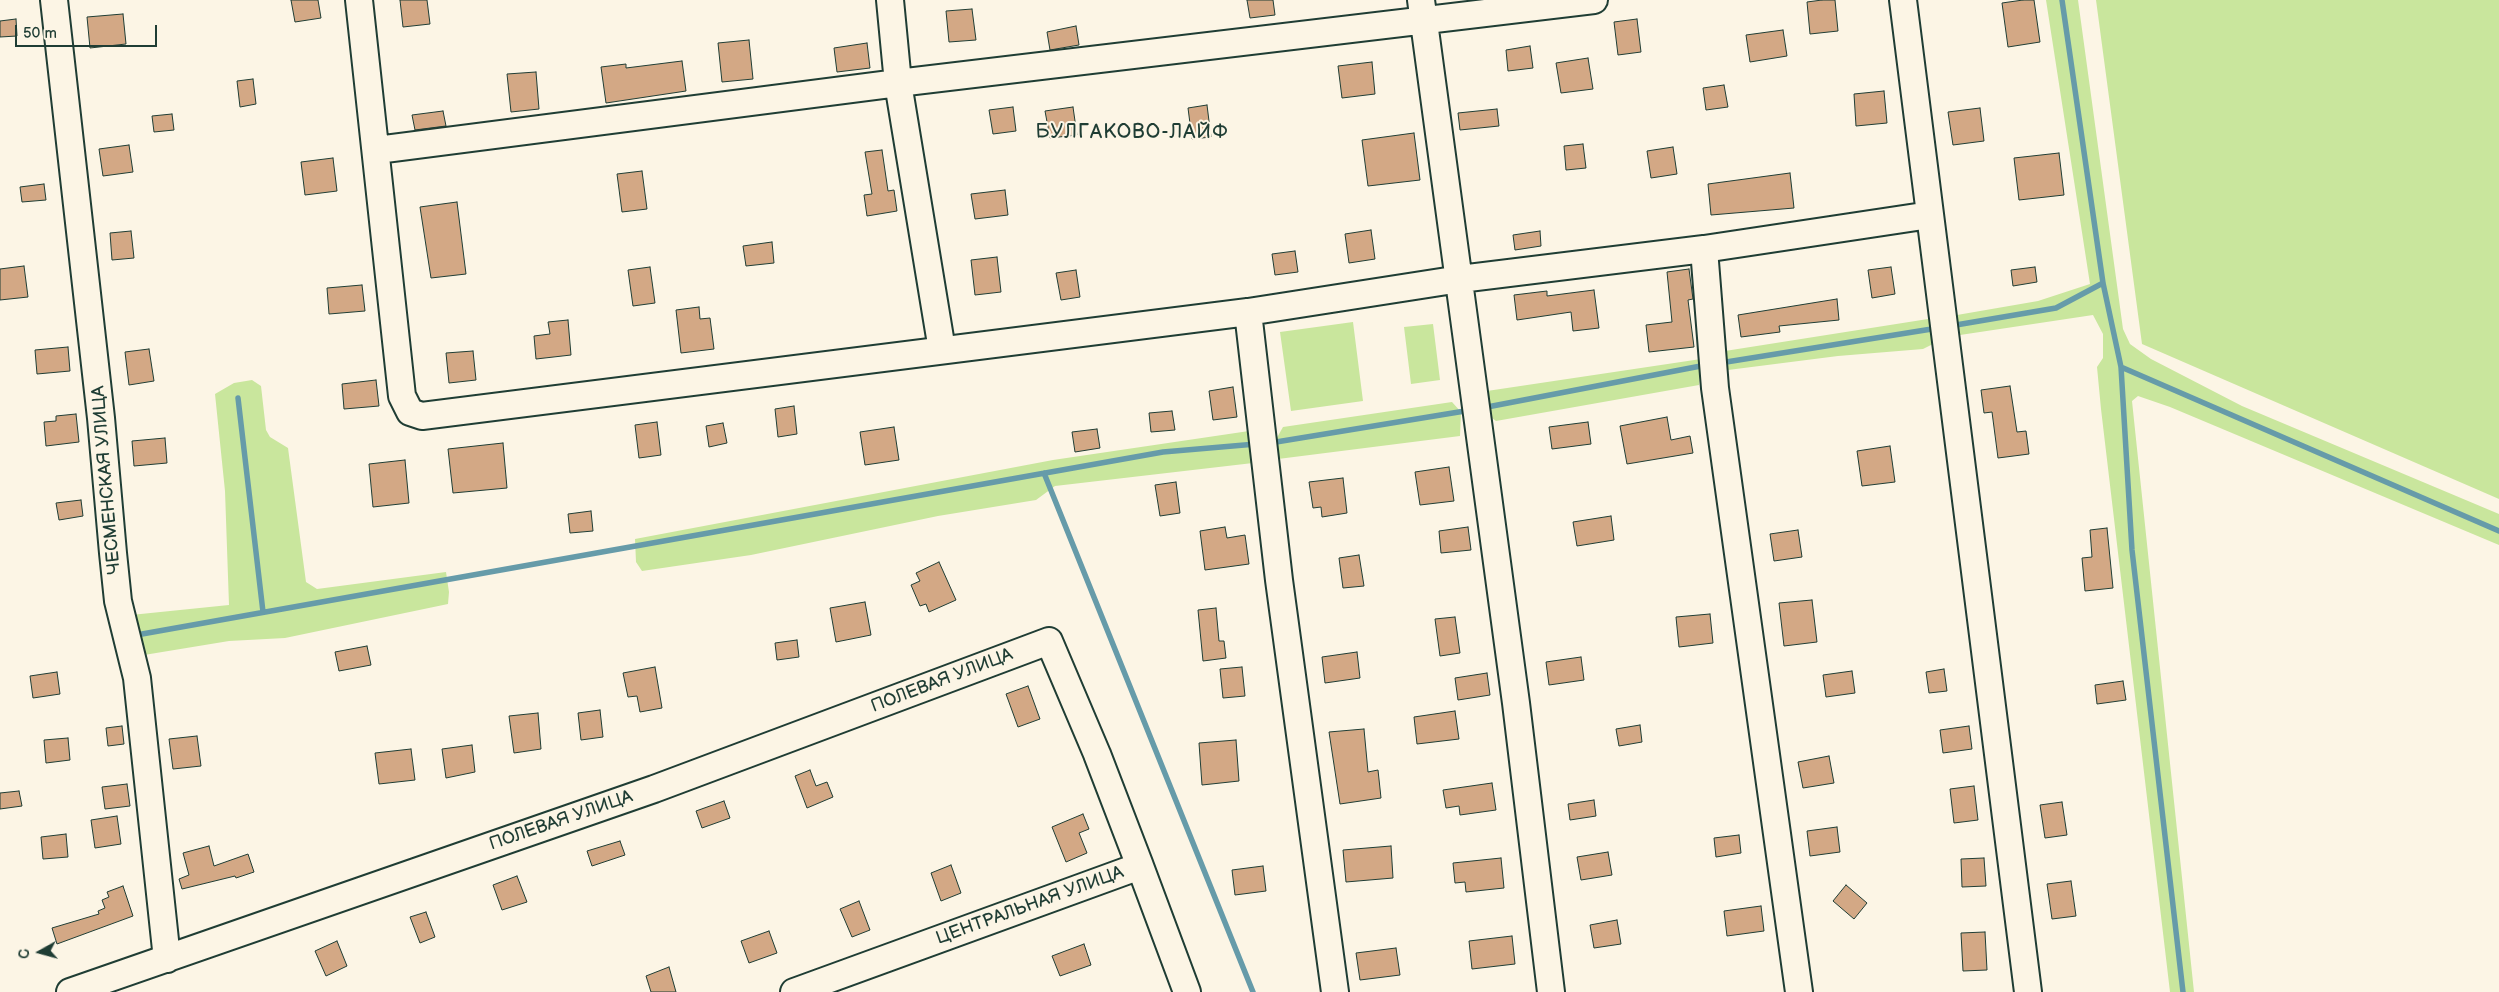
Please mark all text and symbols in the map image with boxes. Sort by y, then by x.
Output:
scale bar [18,15,160,47]
text: 50 m [23,24,57,43]
district label: БУЛГАКОВО-ЛАЙФ [1034,121,1230,145]
street label: ЧЕСМЕНСКАЯ УЛИЦА [88,385,126,575]
street label: ПОЛЕВАЯ УЛИЦА [868,644,1016,718]
street label: ПОЛЕВАЯ УЛИЦА [486,786,636,856]
street label: ЦЕНТРАЛЬНАЯ УЛИЦА [933,862,1127,950]
north arrow [15,927,65,977]
text: С [16,948,34,960]

